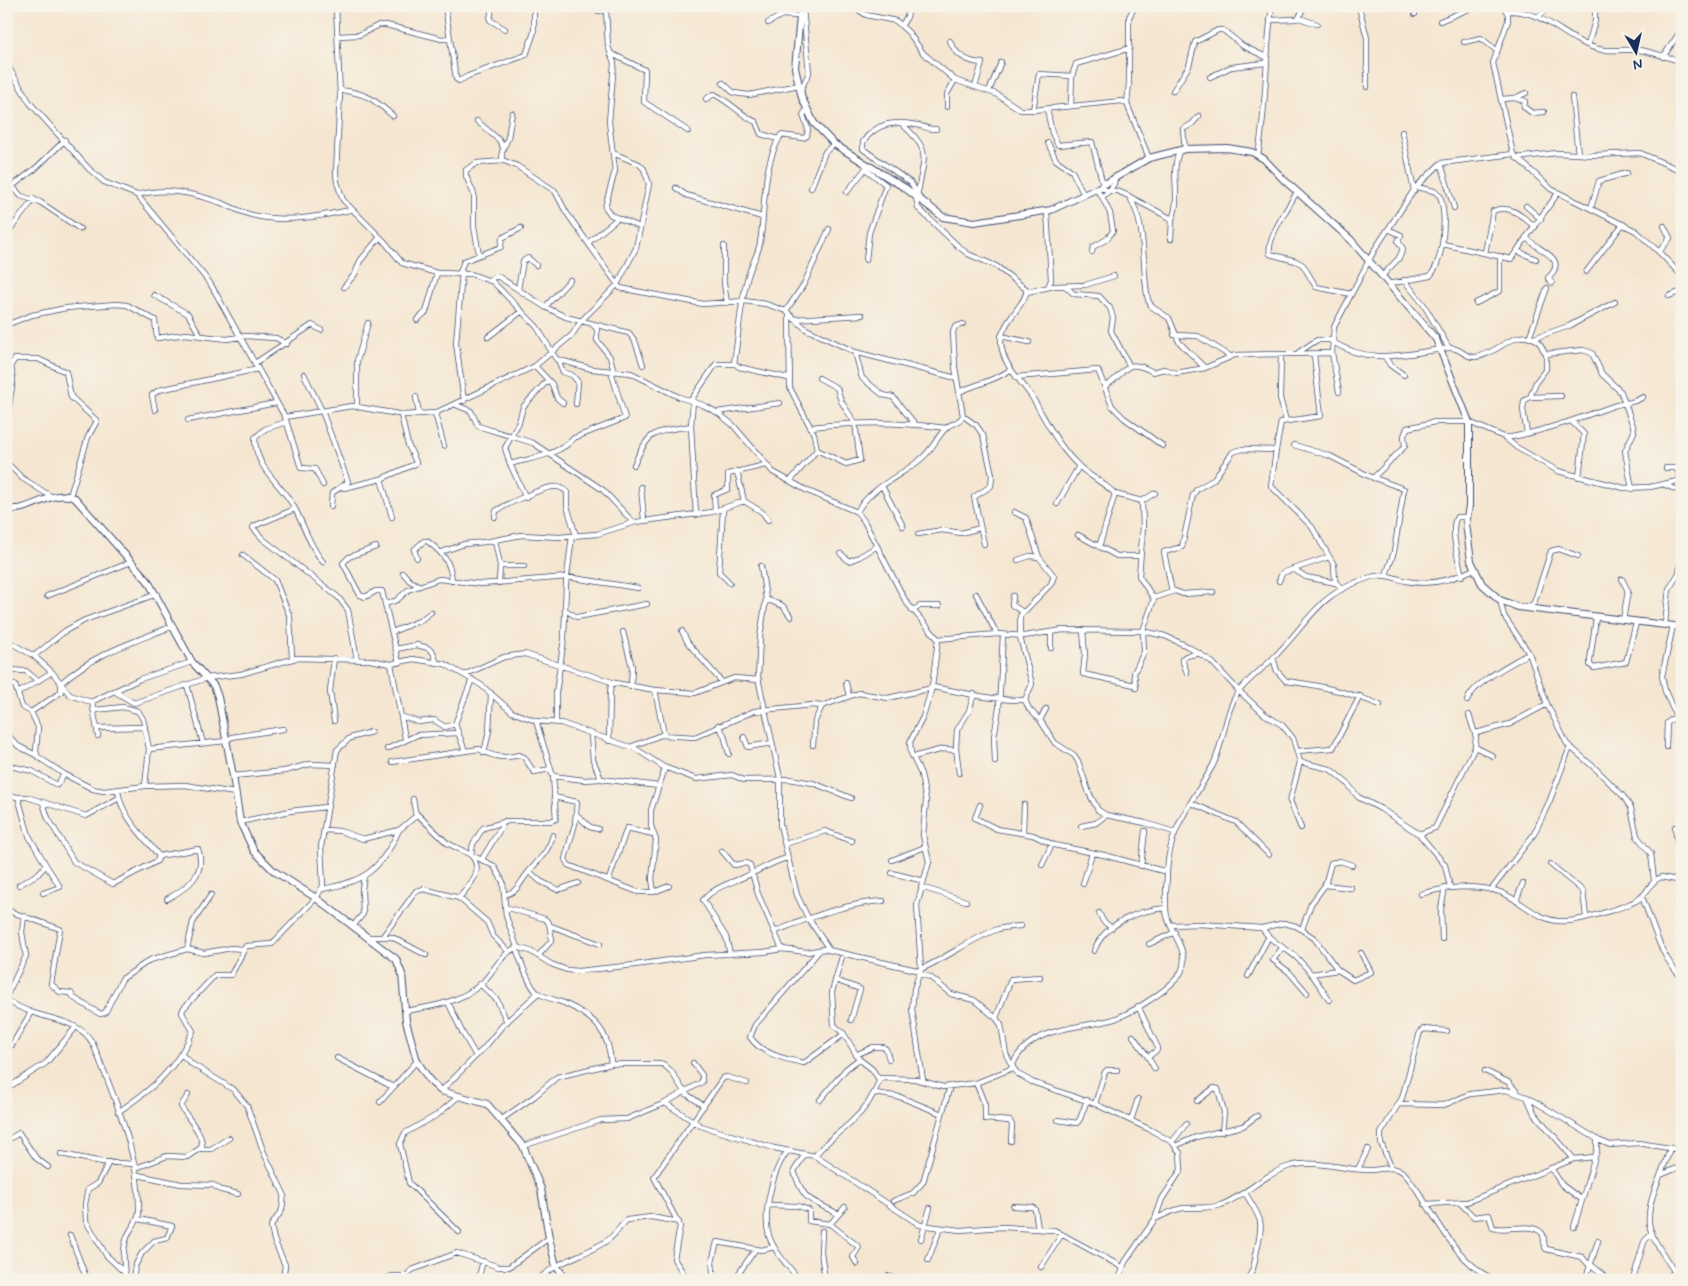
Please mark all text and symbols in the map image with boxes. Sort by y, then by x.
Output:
north arrow [1610,28,1660,78]
text: N [1632,54,1644,73]

